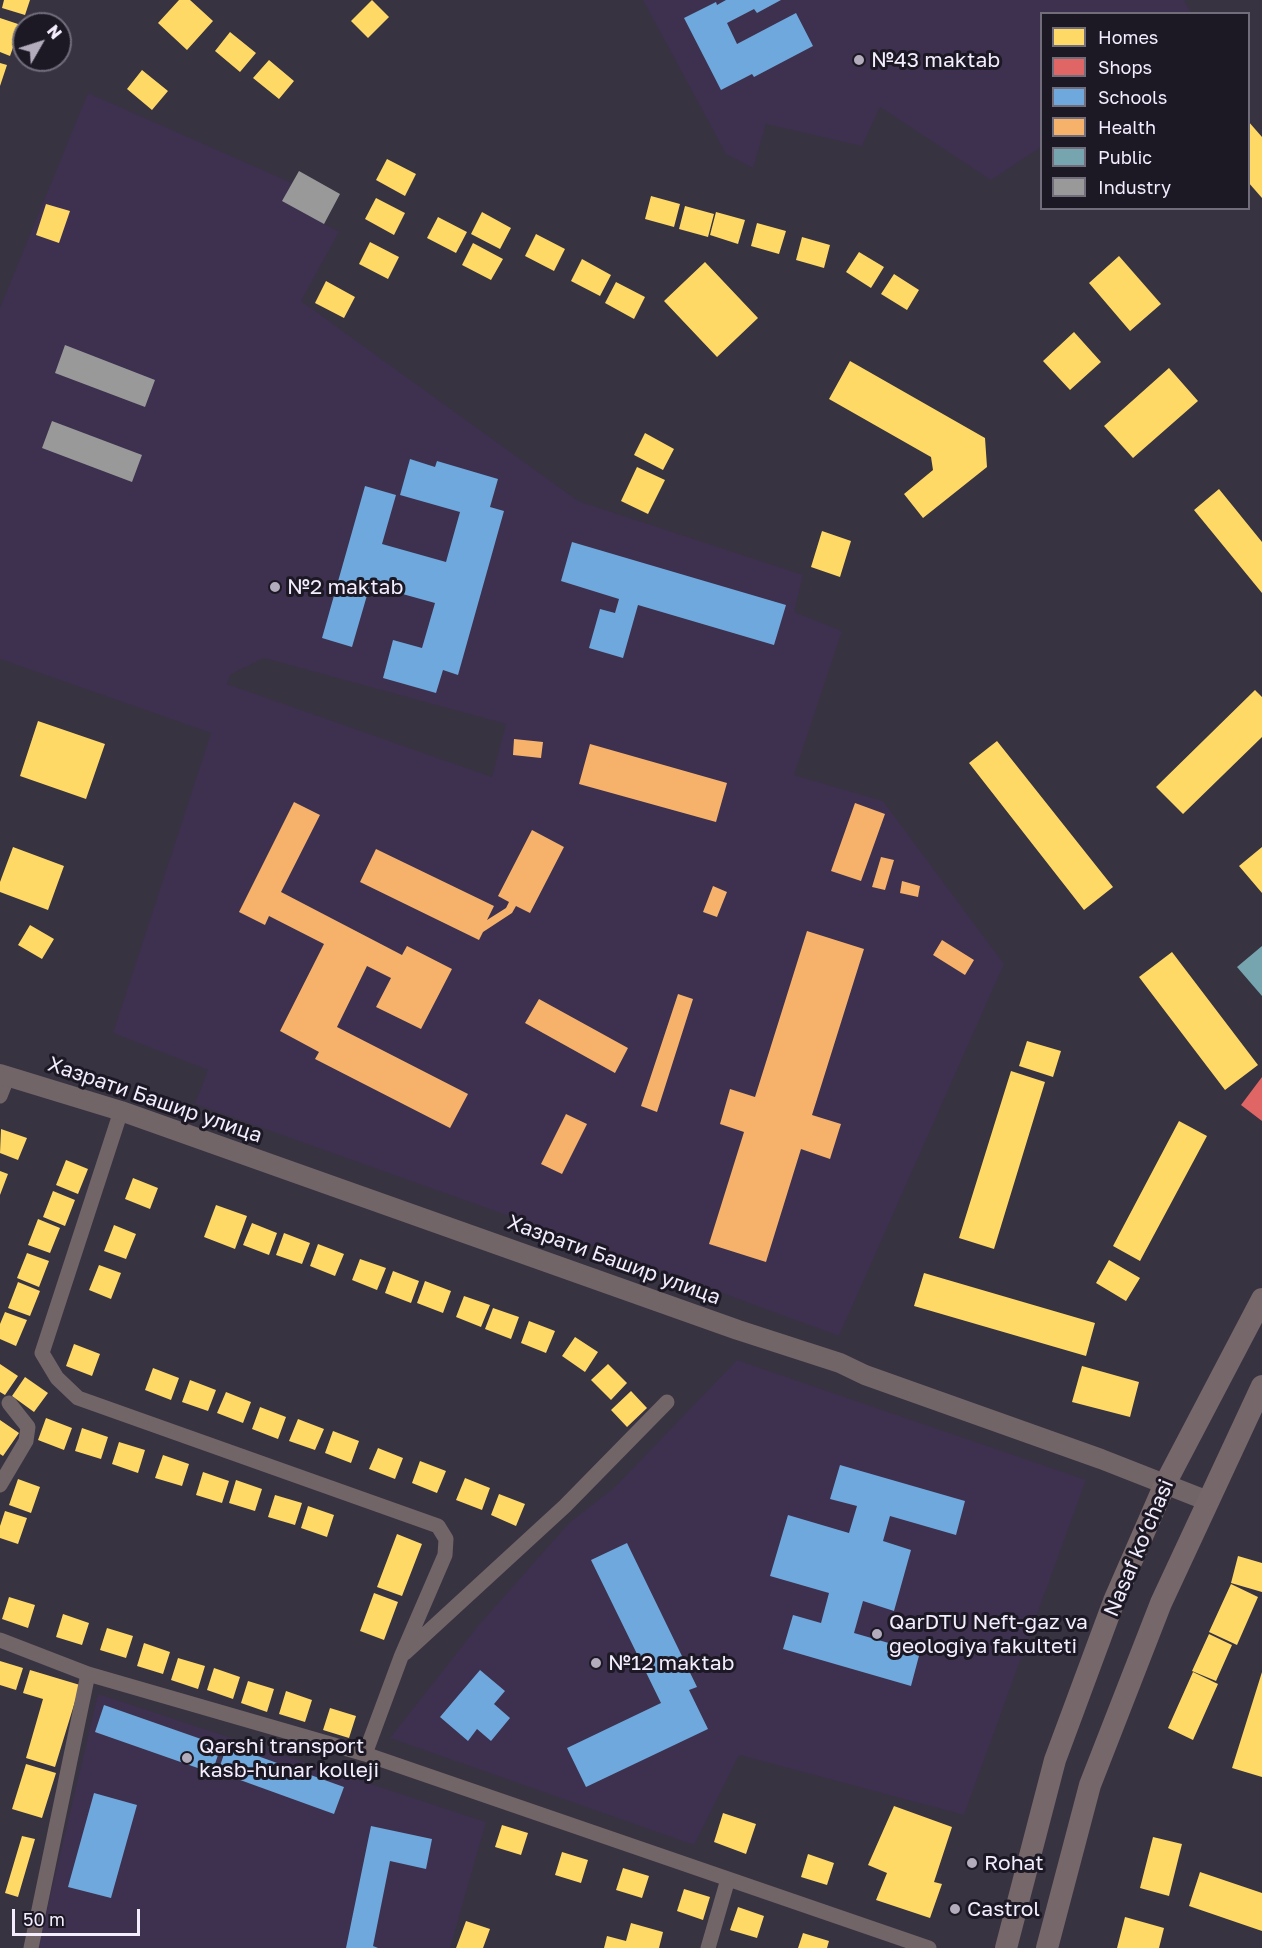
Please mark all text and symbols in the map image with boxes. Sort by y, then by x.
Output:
north arrow [12,12,72,72]
legend [1040,12,1250,210]
text: N [43,21,66,43]
text: Homes [1098,26,1158,48]
place label: №43 maktab [871,47,1000,73]
marker: №43 maktab [852,53,866,67]
text: Shops [1098,56,1152,78]
text: Schools [1098,86,1167,108]
text: Health [1098,116,1156,138]
text: Public [1098,146,1152,168]
text: Industry [1098,176,1171,198]
place label: №2 maktab [287,574,403,600]
marker: №2 maktab [268,580,282,594]
street label: Хазрати Башир улица [45,1051,265,1149]
street label: Хазрати Башир улица [504,1210,724,1310]
street label: Nasaf ko‘chasi [1099,1475,1179,1621]
place label: QarDTU Neft-gaz va geologiya fakulteti [889,1609,1088,1659]
marker: QarDTU Neft-gaz va geologiya fakulteti [870,1627,884,1641]
place label: №12 maktab [608,1650,735,1676]
marker: №12 maktab [589,1656,603,1670]
place label: Qarshi transport kasb-hunar kolleji [199,1733,379,1783]
marker: Qarshi transport kasb-hunar kolleji [180,1751,194,1765]
place label: Rohat [984,1850,1044,1876]
marker: Rohat [965,1856,979,1870]
place label: Castrol [967,1896,1040,1922]
scale bar [15,1897,142,1935]
marker: Castrol [948,1902,962,1916]
text: 50 m [23,1908,65,1930]

